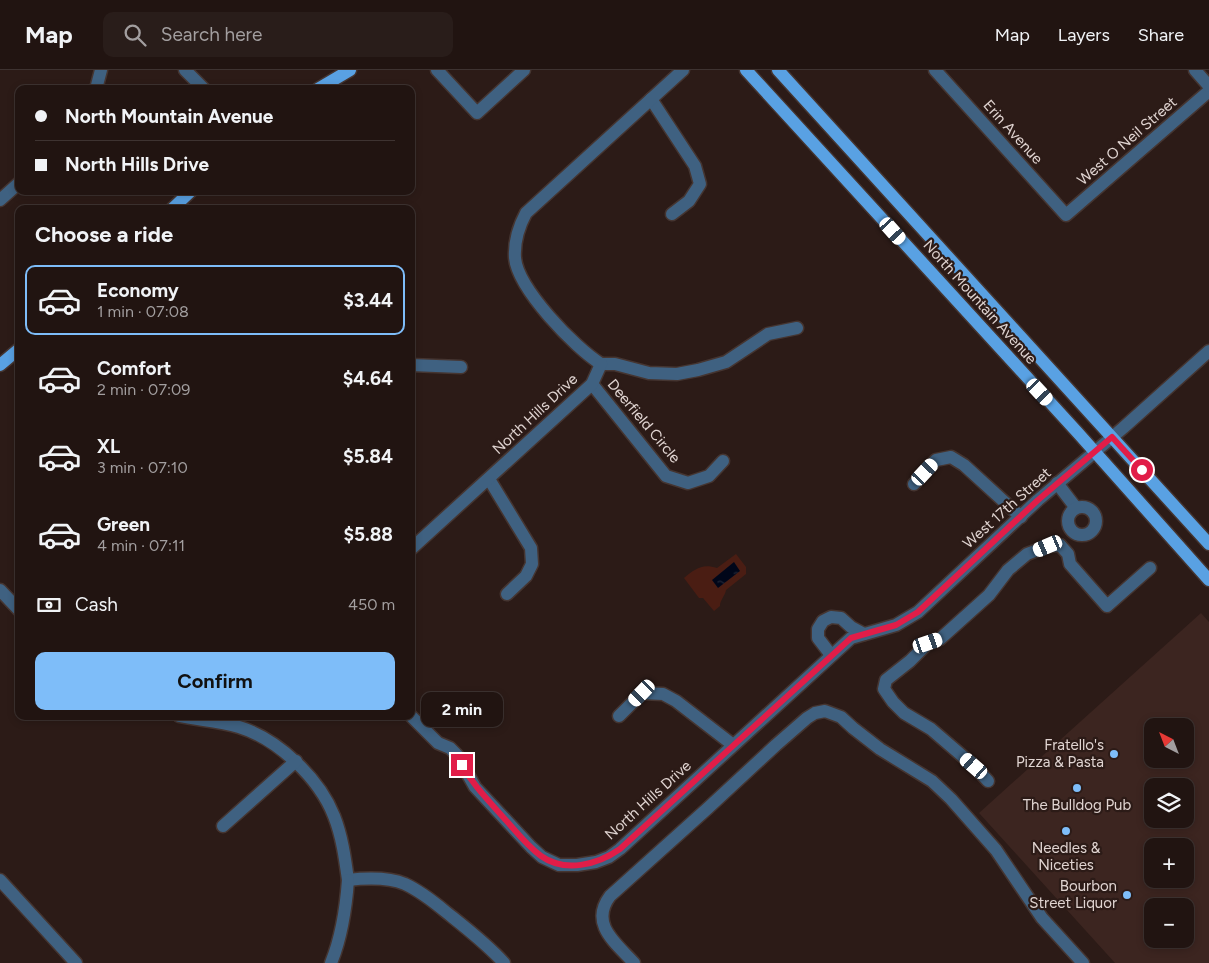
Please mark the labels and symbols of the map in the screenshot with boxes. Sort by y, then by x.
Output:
street label: West O Neil Street [1074,93,1181,189]
street label: Erin Avenue [979,96,1047,168]
car [877,215,908,247]
street label: North Mountain Avenue [920,236,1040,368]
street label: North Hills Drive [489,370,581,458]
street label: Deerfield Circle [604,375,684,467]
car [1024,376,1055,408]
car [909,456,940,488]
route start [1131,459,1153,481]
street label: West 17th Street [959,464,1055,552]
car [1031,533,1064,559]
car [911,631,944,655]
car [626,677,657,709]
callout: 2 min [421,692,503,728]
north arrow [1144,718,1194,768]
place label: Fratello's Pizza & Pasta [1016,736,1104,771]
marker: Fratello's Pizza & Pasta [1108,748,1120,760]
car [957,750,990,782]
route end [451,754,473,776]
street label: North Hills Drive [601,757,695,843]
marker: The Bulldog Pub [1071,782,1083,794]
place label: The Bulldog Pub [1023,796,1131,814]
marker: Needles & Niceties [1060,825,1072,837]
place label: Needles & Niceties [1032,839,1101,874]
place label: Bourbon Street Liquor [1029,877,1117,912]
marker: Bourbon Street Liquor [1121,889,1133,901]

